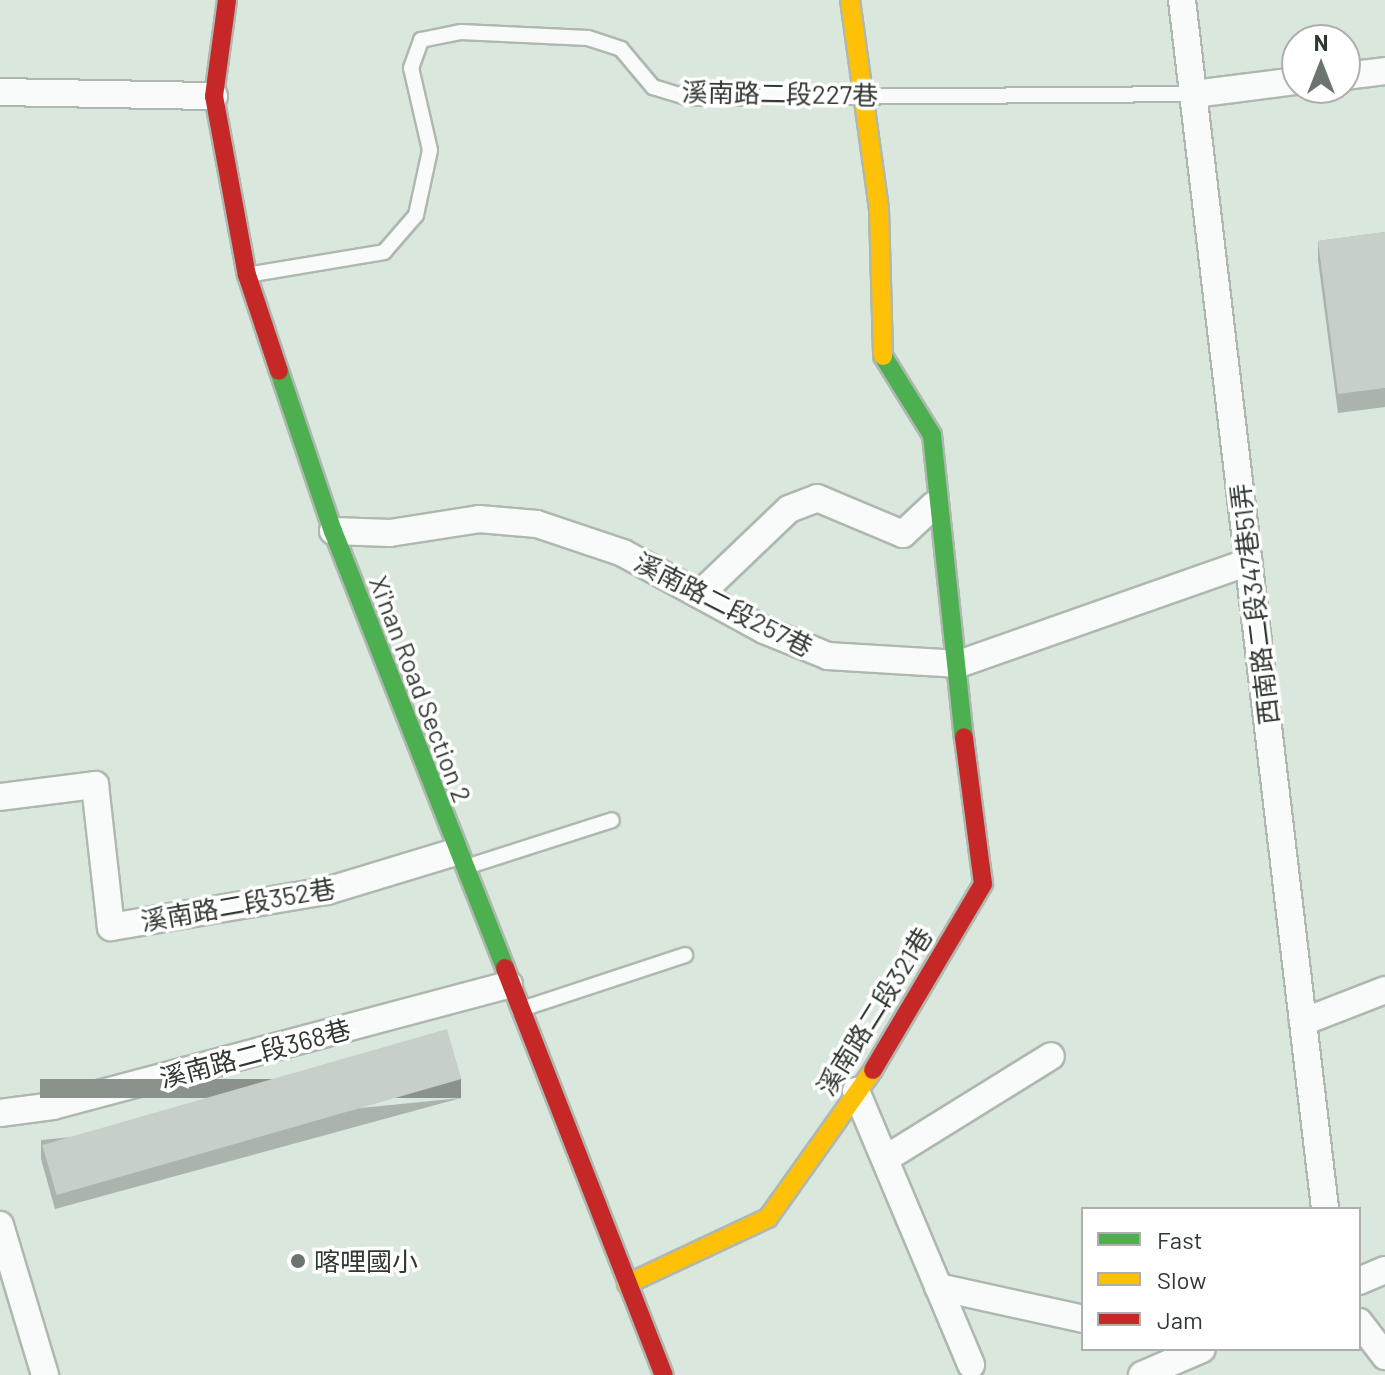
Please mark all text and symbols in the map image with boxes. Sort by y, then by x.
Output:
north arrow [1281,24,1361,104]
text: N [1314,29,1328,55]
street label: 溪南路二段227巷 [682,76,878,110]
street label: 西南路二段347巷51弄 [1224,482,1284,726]
street label: 溪南路二段257巷 [630,546,818,662]
street label: Xi'nan Road Section 2 [363,571,479,807]
street label: 溪南路二段352巷 [138,872,338,936]
street label: 溪南路二段321巷 [810,921,938,1101]
street label: 溪南路二段368巷 [156,1013,354,1093]
legend [1081,1207,1361,1351]
text: Fast [1157,1225,1202,1254]
place label: 喀哩國小 [314,1245,418,1277]
marker: 喀哩國小 [289,1252,307,1270]
text: Slow [1157,1265,1206,1294]
text: Jam [1157,1305,1203,1334]

